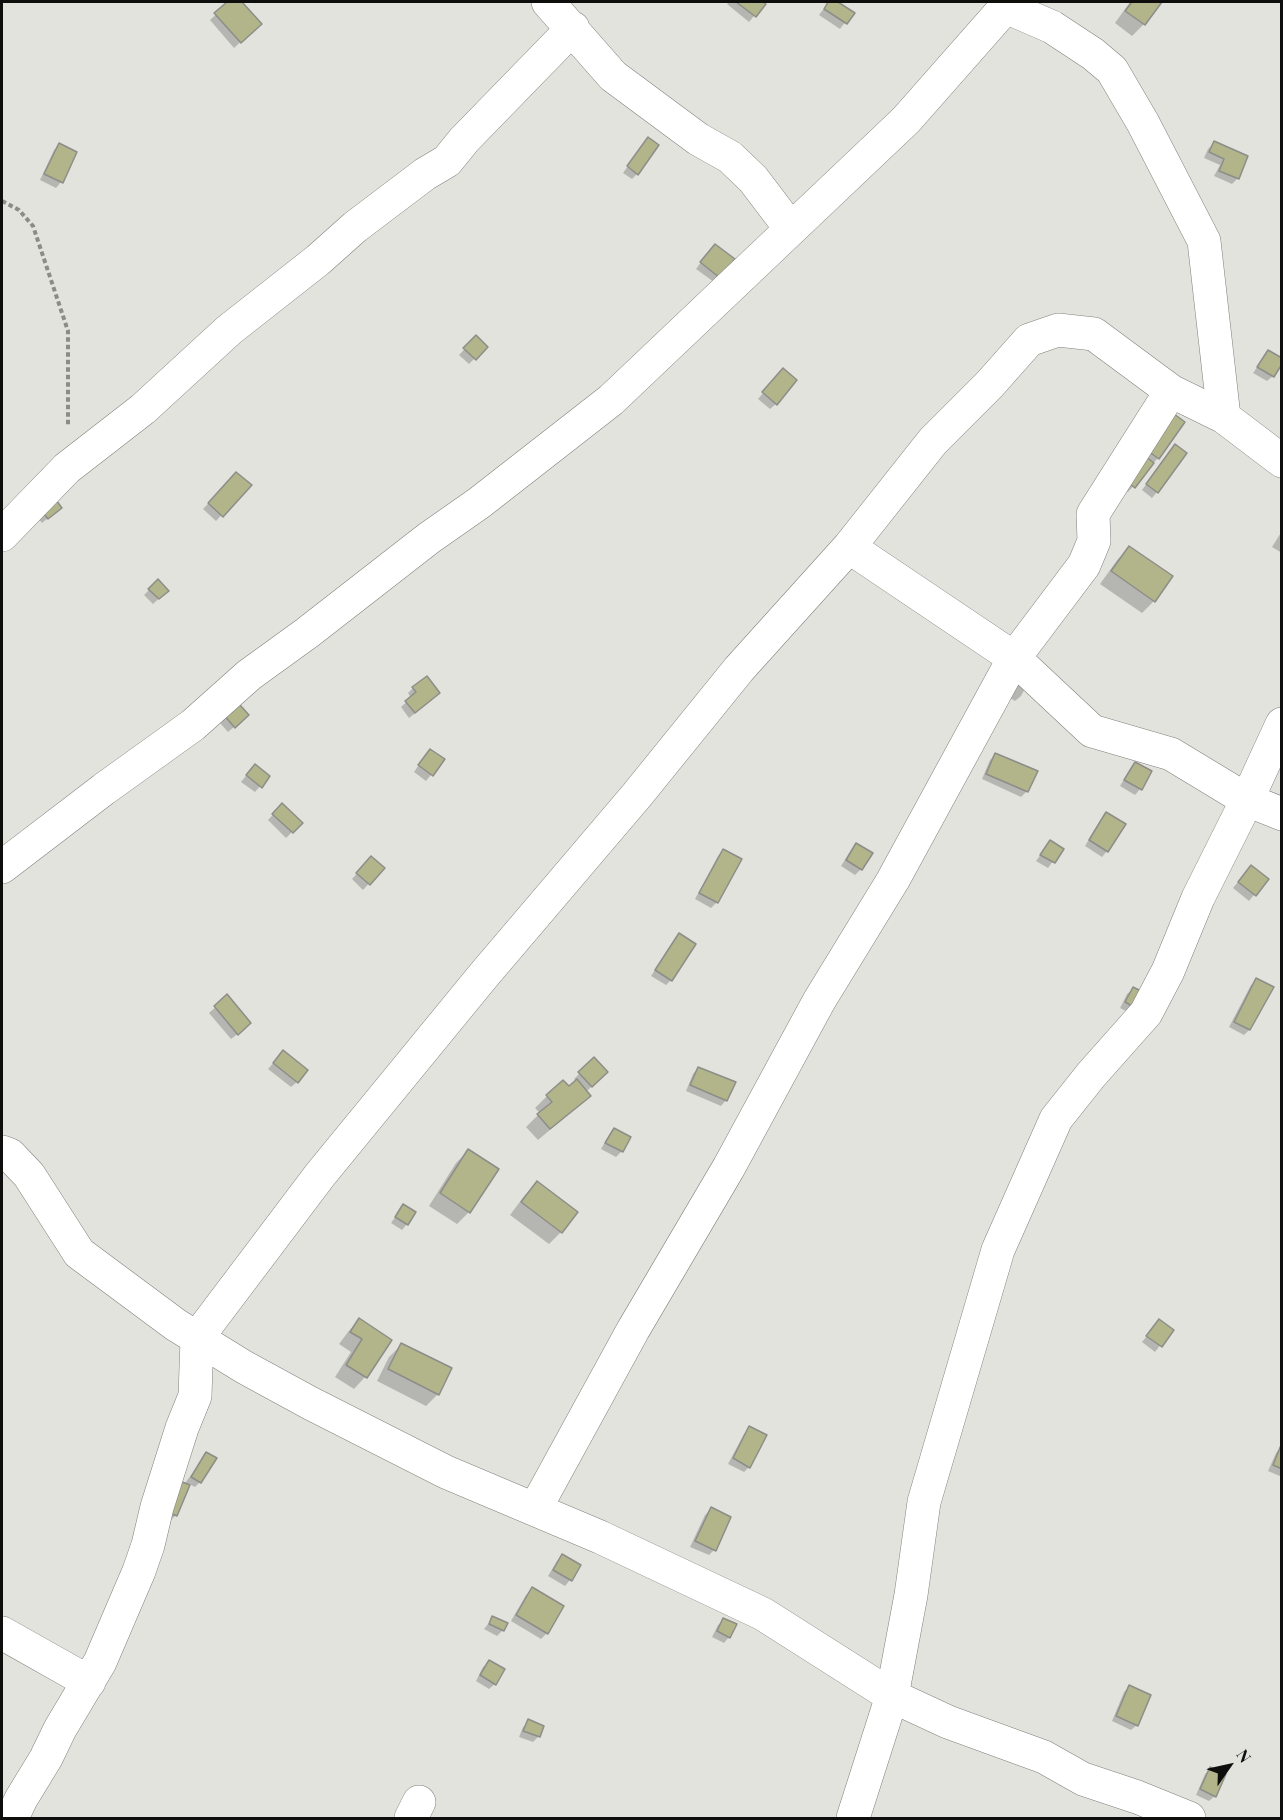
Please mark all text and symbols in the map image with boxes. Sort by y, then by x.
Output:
north arrow [1199,1736,1259,1796]
text: N [1232,1745,1256,1766]

